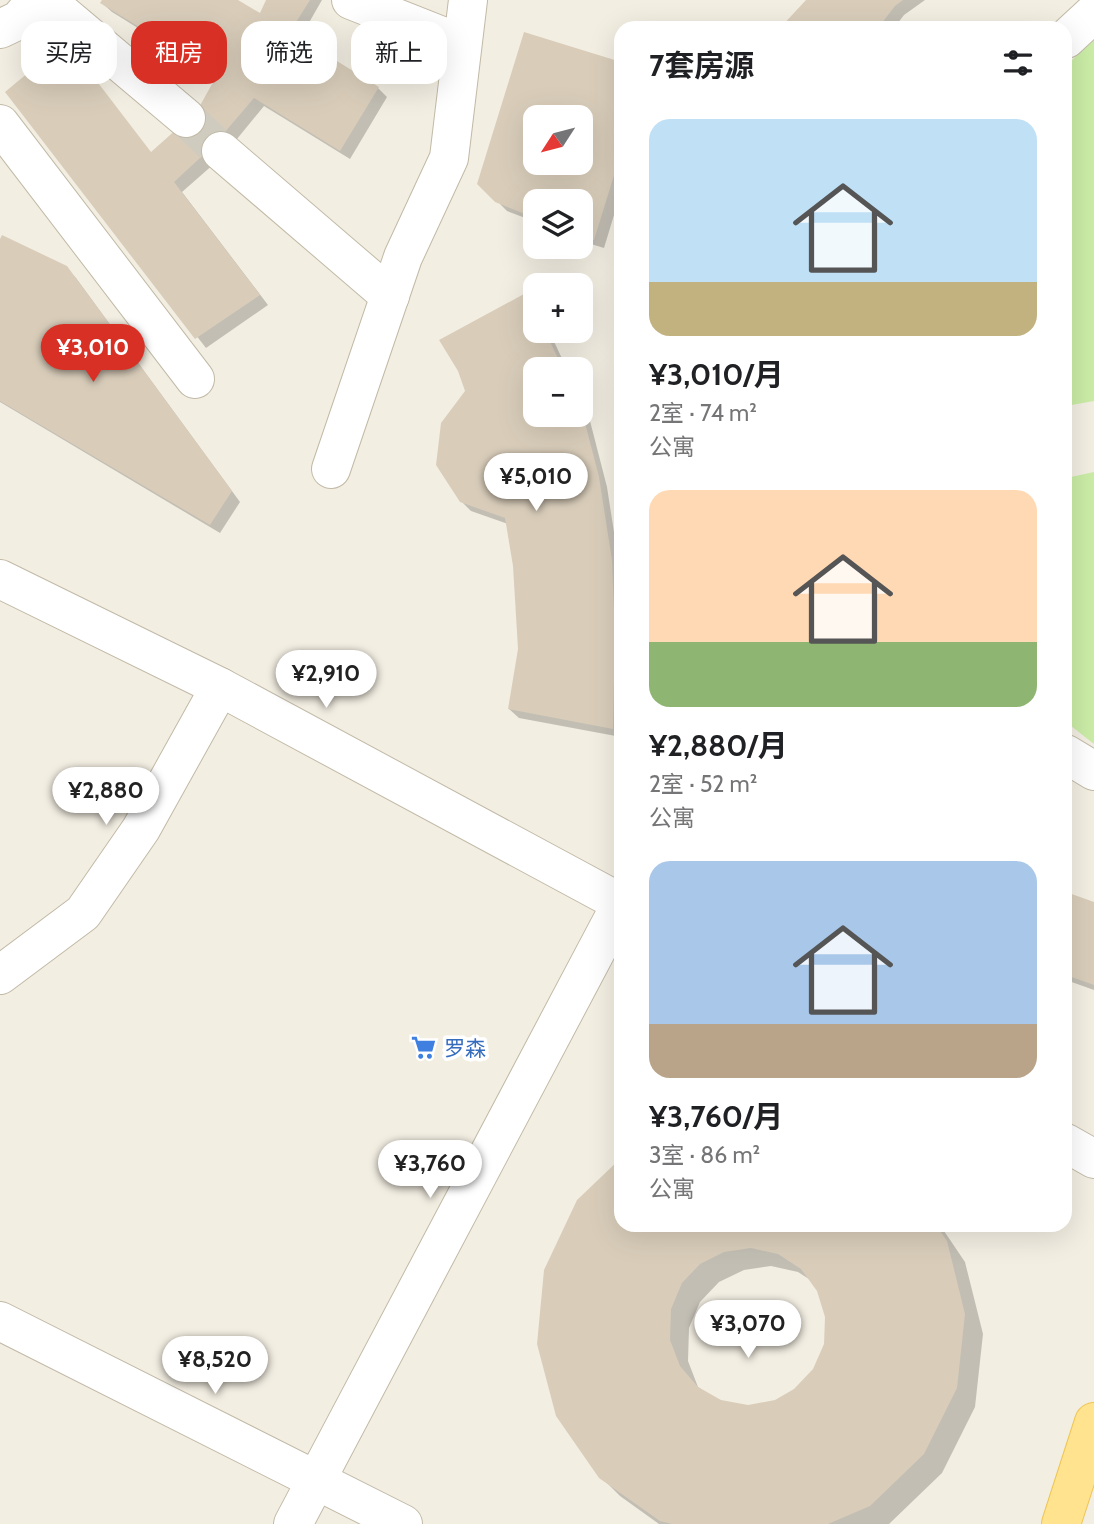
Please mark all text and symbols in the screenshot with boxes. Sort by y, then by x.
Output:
chip: 买房 [21,21,117,84]
chip: 租房 [131,21,227,84]
chip: 筛选 [241,21,337,84]
chip: 新上 [351,21,447,84]
icon: filters [999,44,1037,82]
text: 7套房源 [649,47,754,84]
north arrow [523,105,593,175]
map controls [523,105,593,427]
icon: home [780,165,906,291]
button: layers [523,189,593,259]
button: + [523,273,593,343]
pin: ¥3,010 [36,324,150,384]
text: ¥3,010 [57,333,129,361]
text: ¥3,010/月 [649,356,784,393]
button: − [523,357,593,427]
text: 2室 · 74 m² [649,399,757,427]
text: 公寓 [649,433,695,461]
pin: ¥5,010 [479,454,593,513]
text: ¥5,010 [500,462,572,490]
icon: home [780,536,906,662]
pin: ¥2,910 [269,650,383,710]
text: ¥2,910 [292,659,360,687]
text: ¥2,880/月 [649,727,788,764]
pin: ¥2,880 [49,768,163,827]
text: 2室 · 52 m² [649,770,757,798]
text: ¥2,880 [68,776,144,804]
text: 公寓 [649,804,695,832]
icon: home [780,907,906,1033]
supermarket icon: 罗森 [410,1034,438,1062]
place label: 罗森 [444,1036,486,1061]
text: ¥3,760/月 [649,1098,783,1135]
pin: ¥3,760 [373,1140,487,1200]
text: 3室 · 86 m² [649,1141,760,1169]
text: ¥3,760 [394,1149,466,1177]
text: 公寓 [649,1175,695,1203]
pin: ¥3,070 [691,1300,805,1360]
text: ¥3,070 [710,1309,786,1337]
pin: ¥8,520 [158,1336,272,1396]
text: ¥8,520 [178,1345,252,1373]

